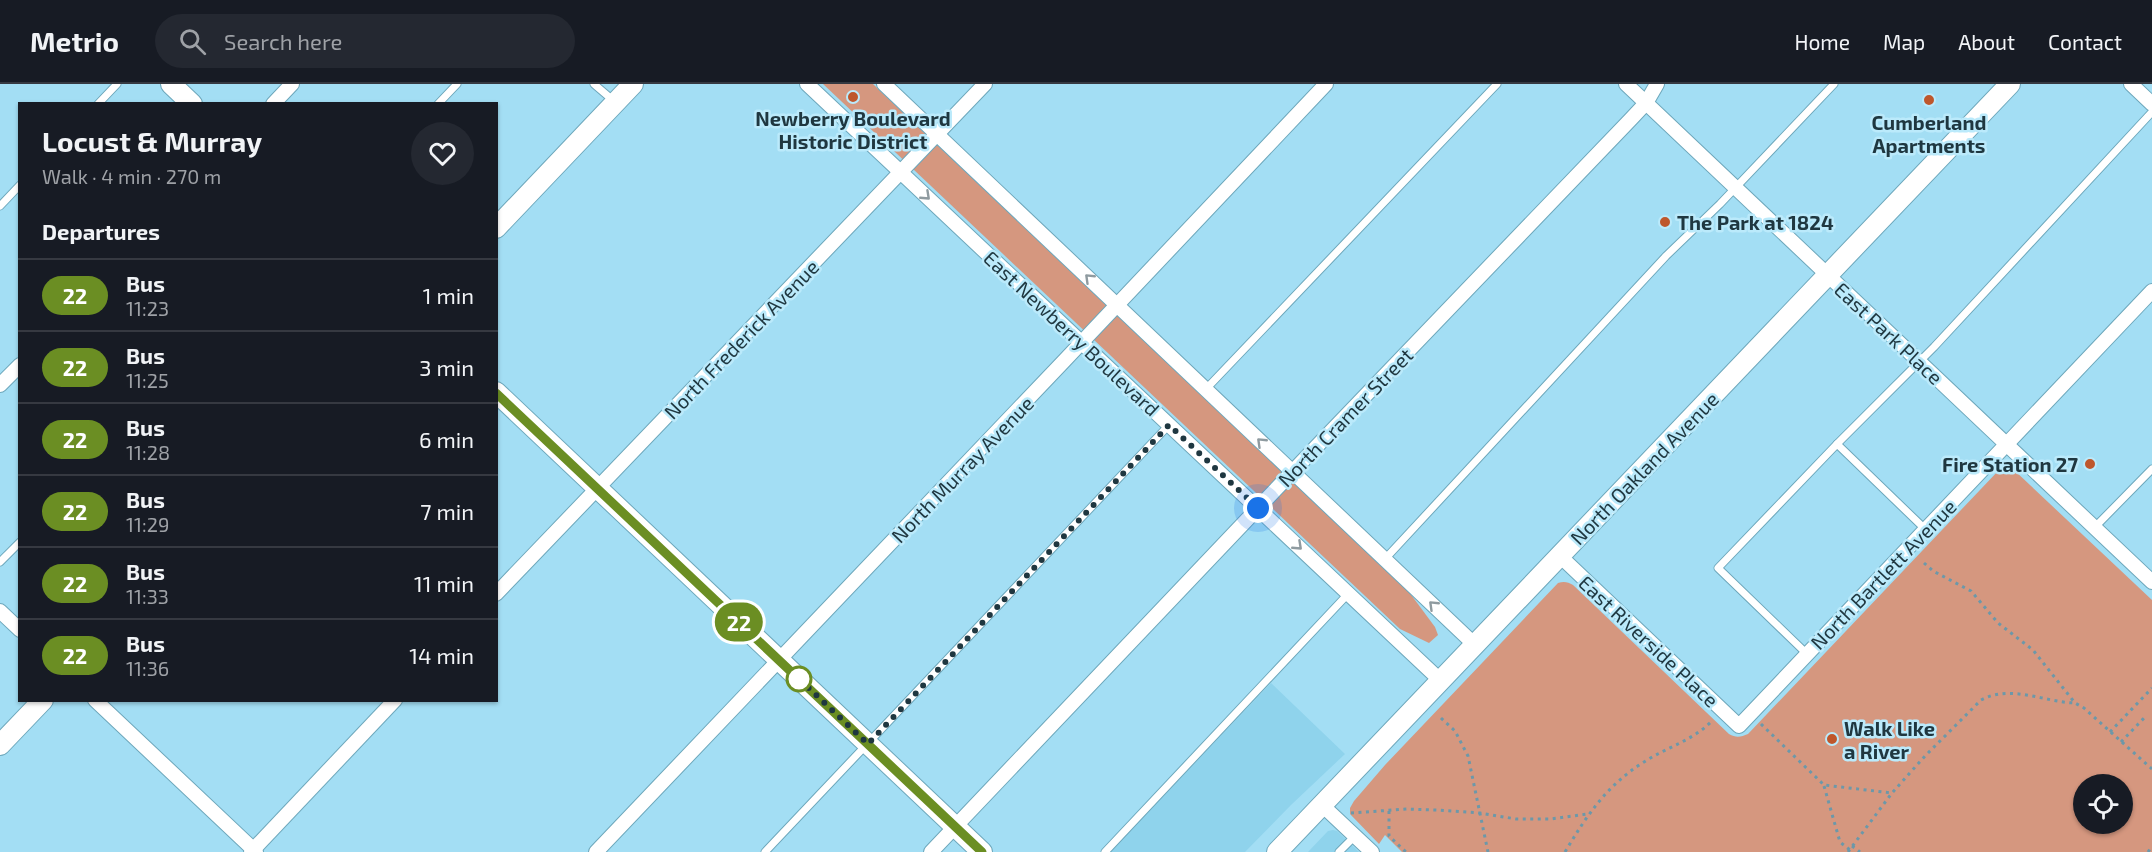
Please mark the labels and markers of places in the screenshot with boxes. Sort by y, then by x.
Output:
marker: Newberry Boulevard Historic District [846,90,860,104]
marker: Cumberland Apartments [1922,93,1936,107]
place label: Newberry Boulevard Historic District [755,106,951,153]
place label: Cumberland Apartments [1872,110,1986,157]
place label: The Park at 1824 [1677,210,1834,234]
marker: The Park at 1824 [1658,215,1672,229]
place label: Fire Station 27 [1942,452,2078,476]
marker: Fire Station 27 [2083,457,2097,471]
unlabelled marker [786,666,812,692]
place label: Walk Like a River [1844,716,1935,763]
marker: Walk Like a River [1825,732,1839,746]

